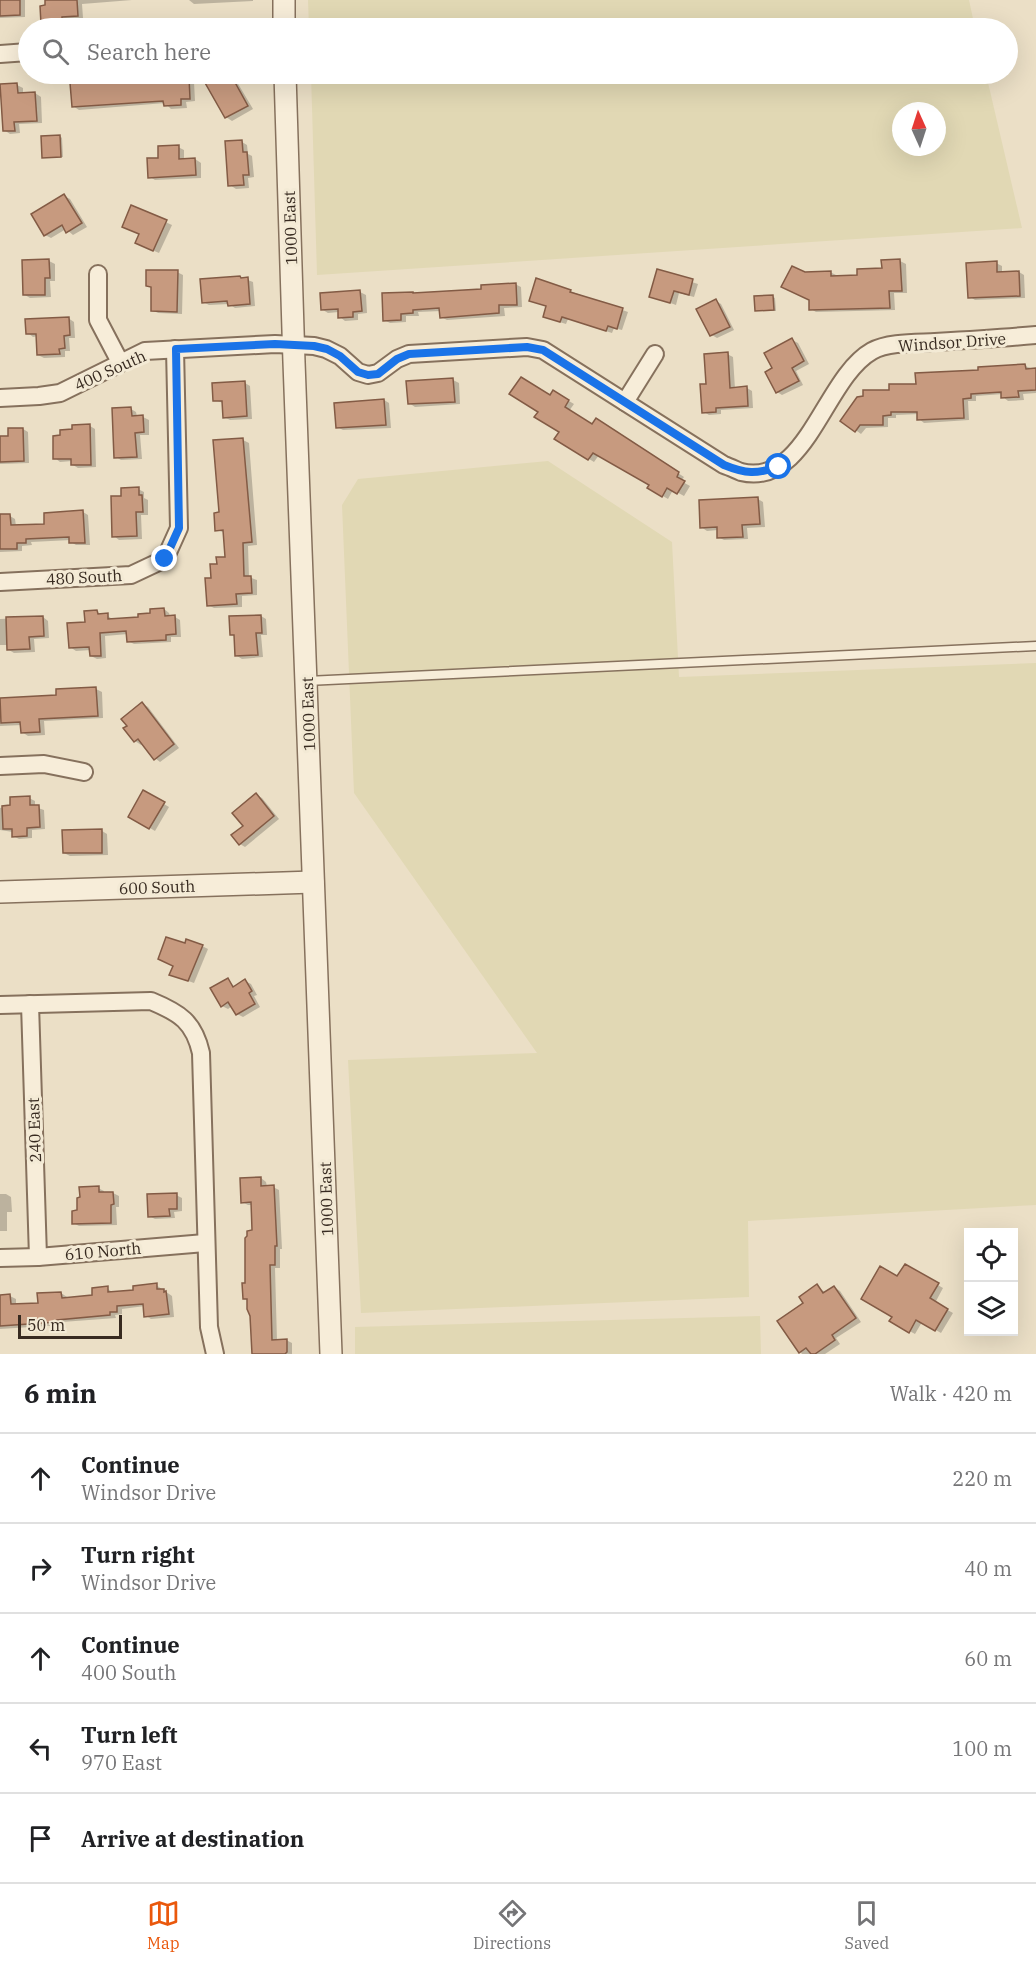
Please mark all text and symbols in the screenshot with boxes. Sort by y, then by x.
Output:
search box [18,18,1018,84]
icon: search [39,35,72,68]
text: Search here [87,37,211,66]
north arrow [892,102,946,156]
street label: 1000 East [279,190,301,266]
street label: Windsor Drive [897,328,1007,356]
street label: 400 South [71,345,149,395]
route start [765,453,791,479]
route end [151,545,177,571]
street label: 480 South [45,565,123,589]
street label: 1000 East [297,676,319,752]
street label: 600 South [118,876,196,898]
street label: 240 East [23,1097,45,1163]
street label: 1000 East [315,1161,337,1237]
map controls [964,1228,1018,1336]
button: locate [964,1228,1018,1282]
street label: 610 North [64,1238,142,1264]
button: layers [964,1282,1018,1336]
scale bar [18,1312,122,1340]
text: 50 m [27,1315,65,1335]
text: 6 min [24,1376,97,1410]
text: Walk · 420 m [890,1380,1012,1407]
text: Continue [81,1450,180,1479]
icon: ahead [24,1462,57,1495]
text: 220 m [952,1465,1012,1492]
text: Windsor Drive [81,1479,216,1506]
text: Turn right [81,1540,195,1569]
icon: right [24,1552,57,1585]
text: 40 m [964,1555,1012,1582]
text: Windsor Drive [81,1569,216,1596]
text: Continue [81,1630,180,1659]
icon: ahead [24,1642,57,1675]
text: 60 m [964,1645,1012,1672]
text: 400 South [81,1659,177,1686]
text: Turn left [81,1720,177,1749]
icon: left [24,1732,57,1765]
text: 100 m [952,1735,1012,1762]
text: 970 East [81,1749,162,1776]
icon: arrive [24,1822,57,1855]
text: Arrive at destination [81,1824,304,1853]
tab: Map [147,1897,180,1953]
tab: Directions [473,1897,551,1953]
tab: Saved [844,1897,889,1953]

